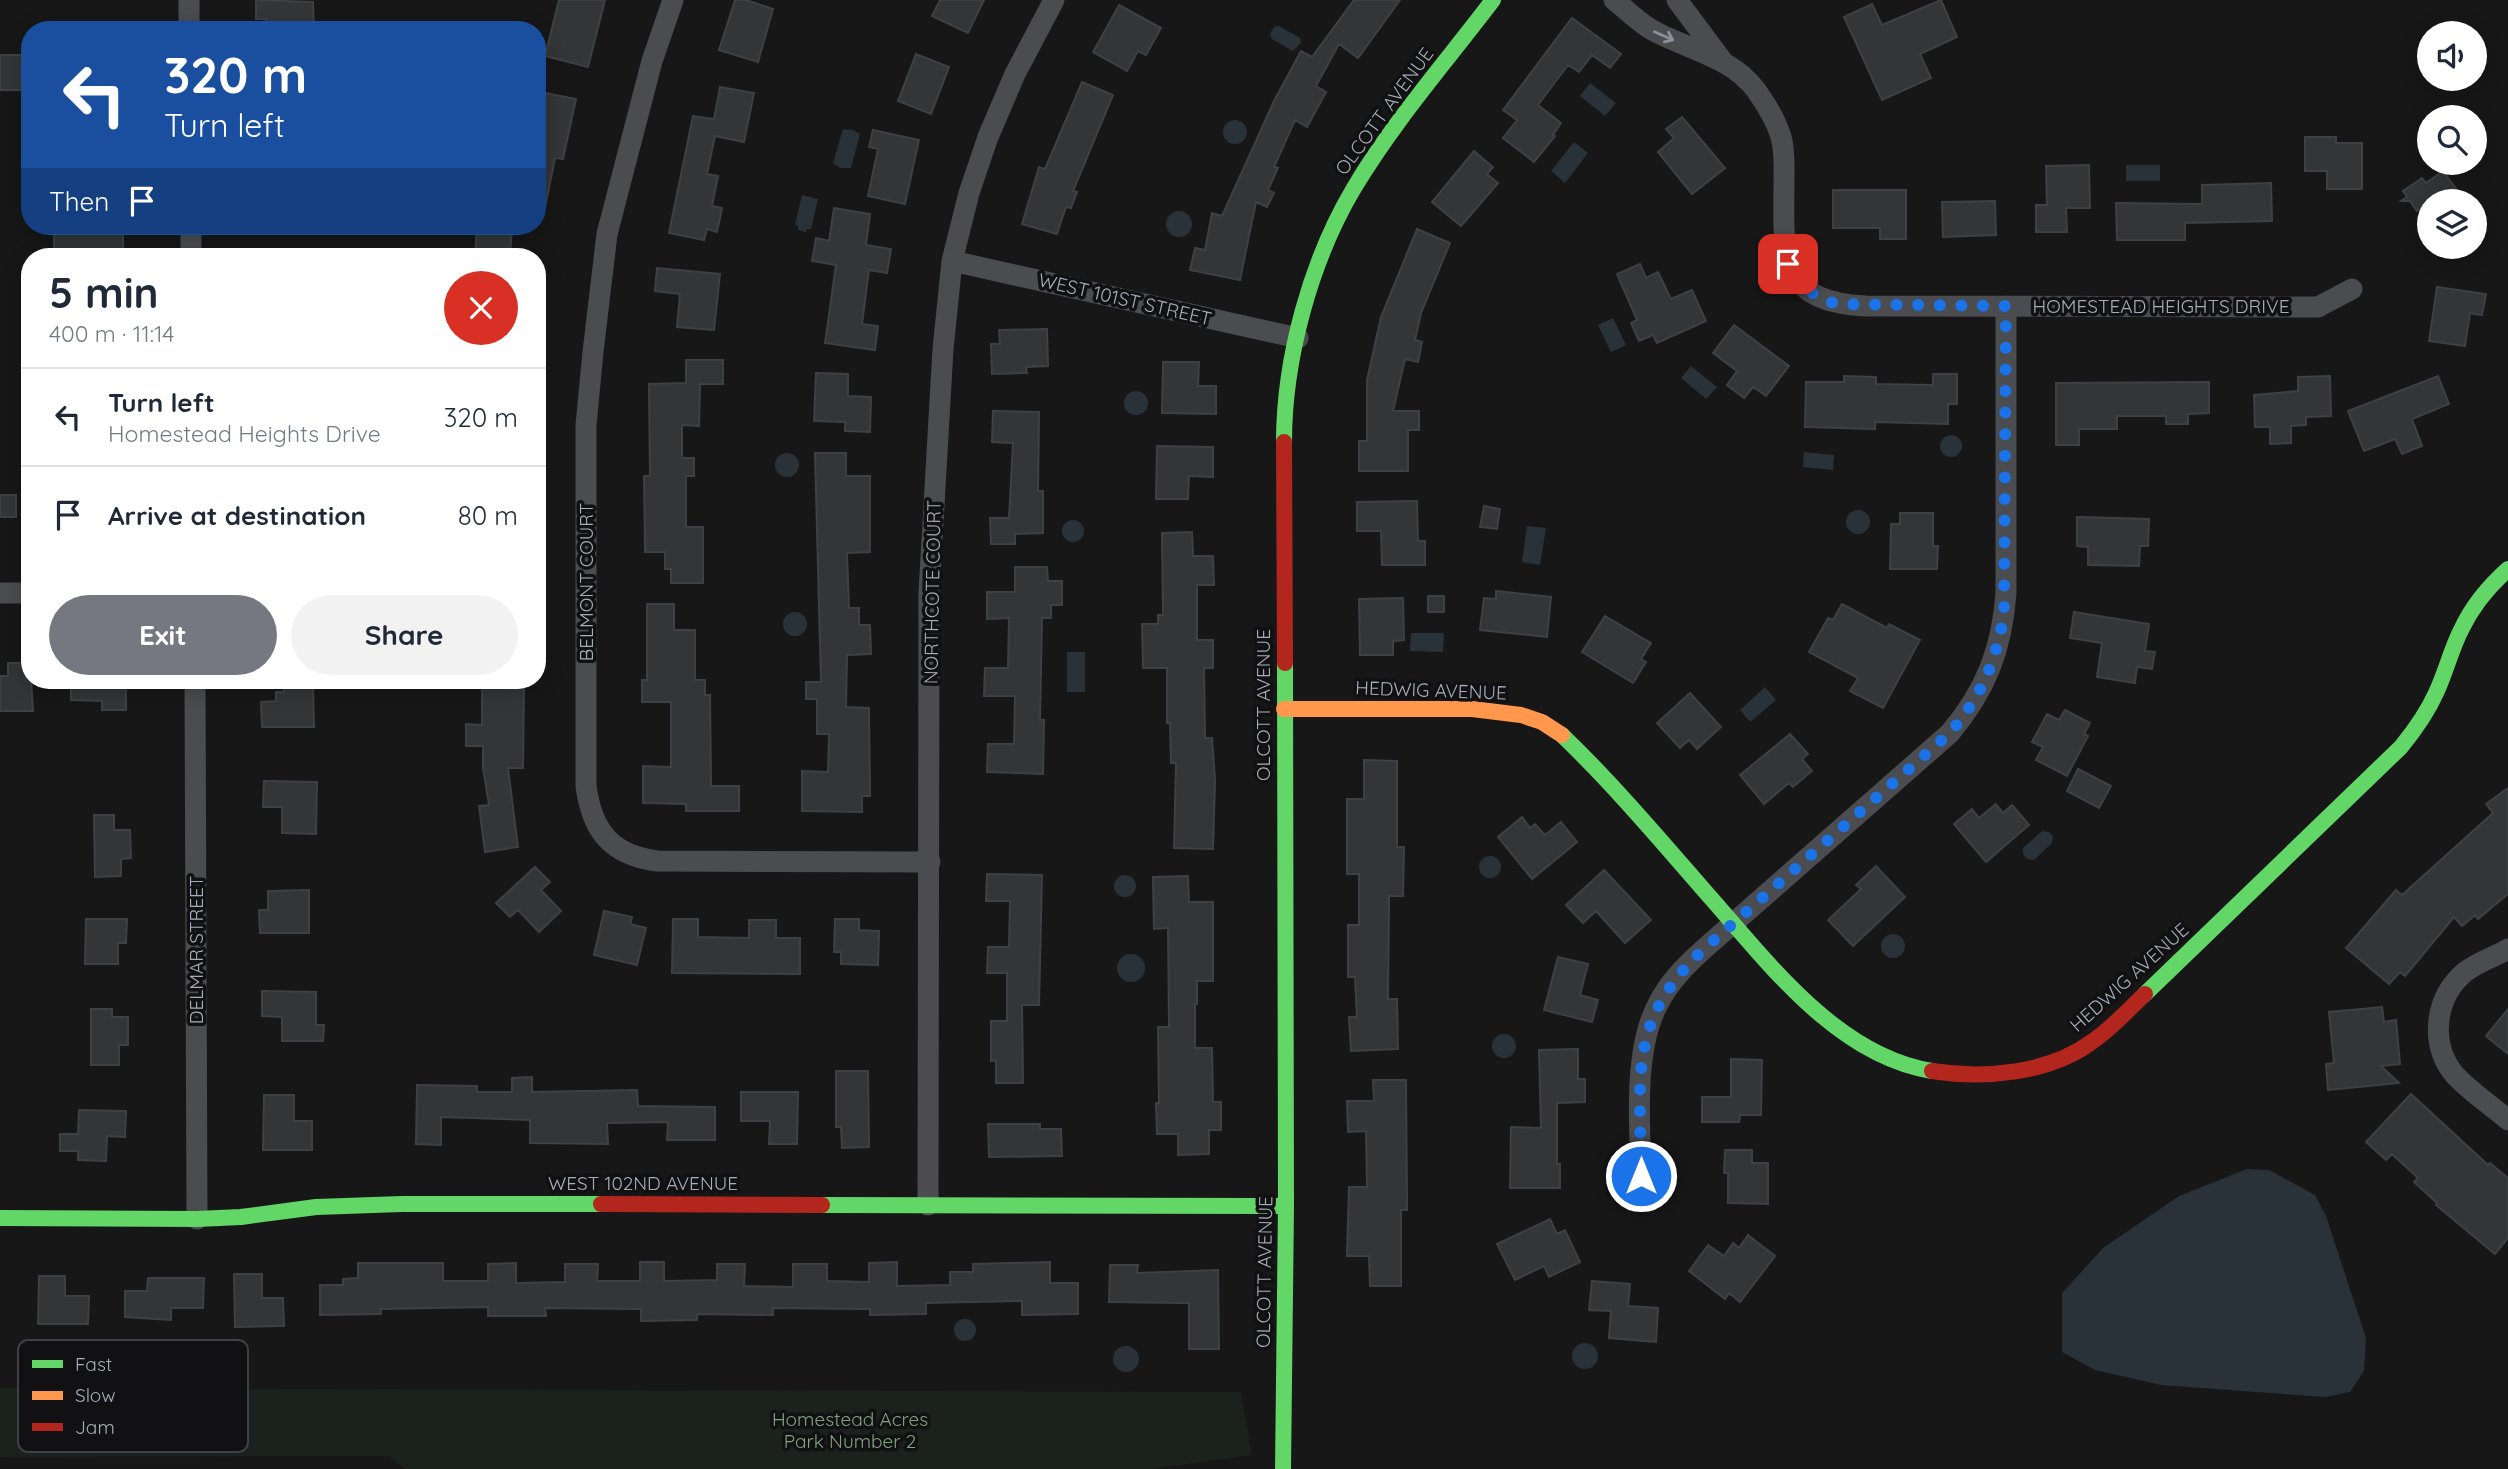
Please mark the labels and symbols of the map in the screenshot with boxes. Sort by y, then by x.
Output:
one-way arrow [1653,30,1675,43]
street label: OLCOTT AVENUE [1330,42,1438,180]
pin [1758,234,1818,294]
street label: WEST 101ST STREET [1036,267,1214,331]
street label: HOMESTEAD HEIGHTS DRIVE [2033,294,2289,318]
street label: NORTHCOTE COURT [918,500,946,684]
street label: BELMONT COURT [574,503,598,661]
street label: OLCOTT AVENUE [1251,629,1275,781]
street label: HEDWIG AVENUE [1355,675,1507,705]
street label: DELMAR STREET [184,876,208,1024]
street label: HEDWIG AVENUE [2065,917,2193,1037]
position arrow [1604,1139,1678,1213]
street label: WEST 102ND AVENUE [548,1171,738,1195]
street label: OLCOTT AVENUE [1251,1196,1277,1348]
legend [18,1340,248,1452]
text: Fast [75,1352,112,1376]
text: Slow [75,1383,116,1407]
park label: Homestead Acres Park Number 2 [772,1407,928,1453]
text: Jam [75,1415,115,1439]

